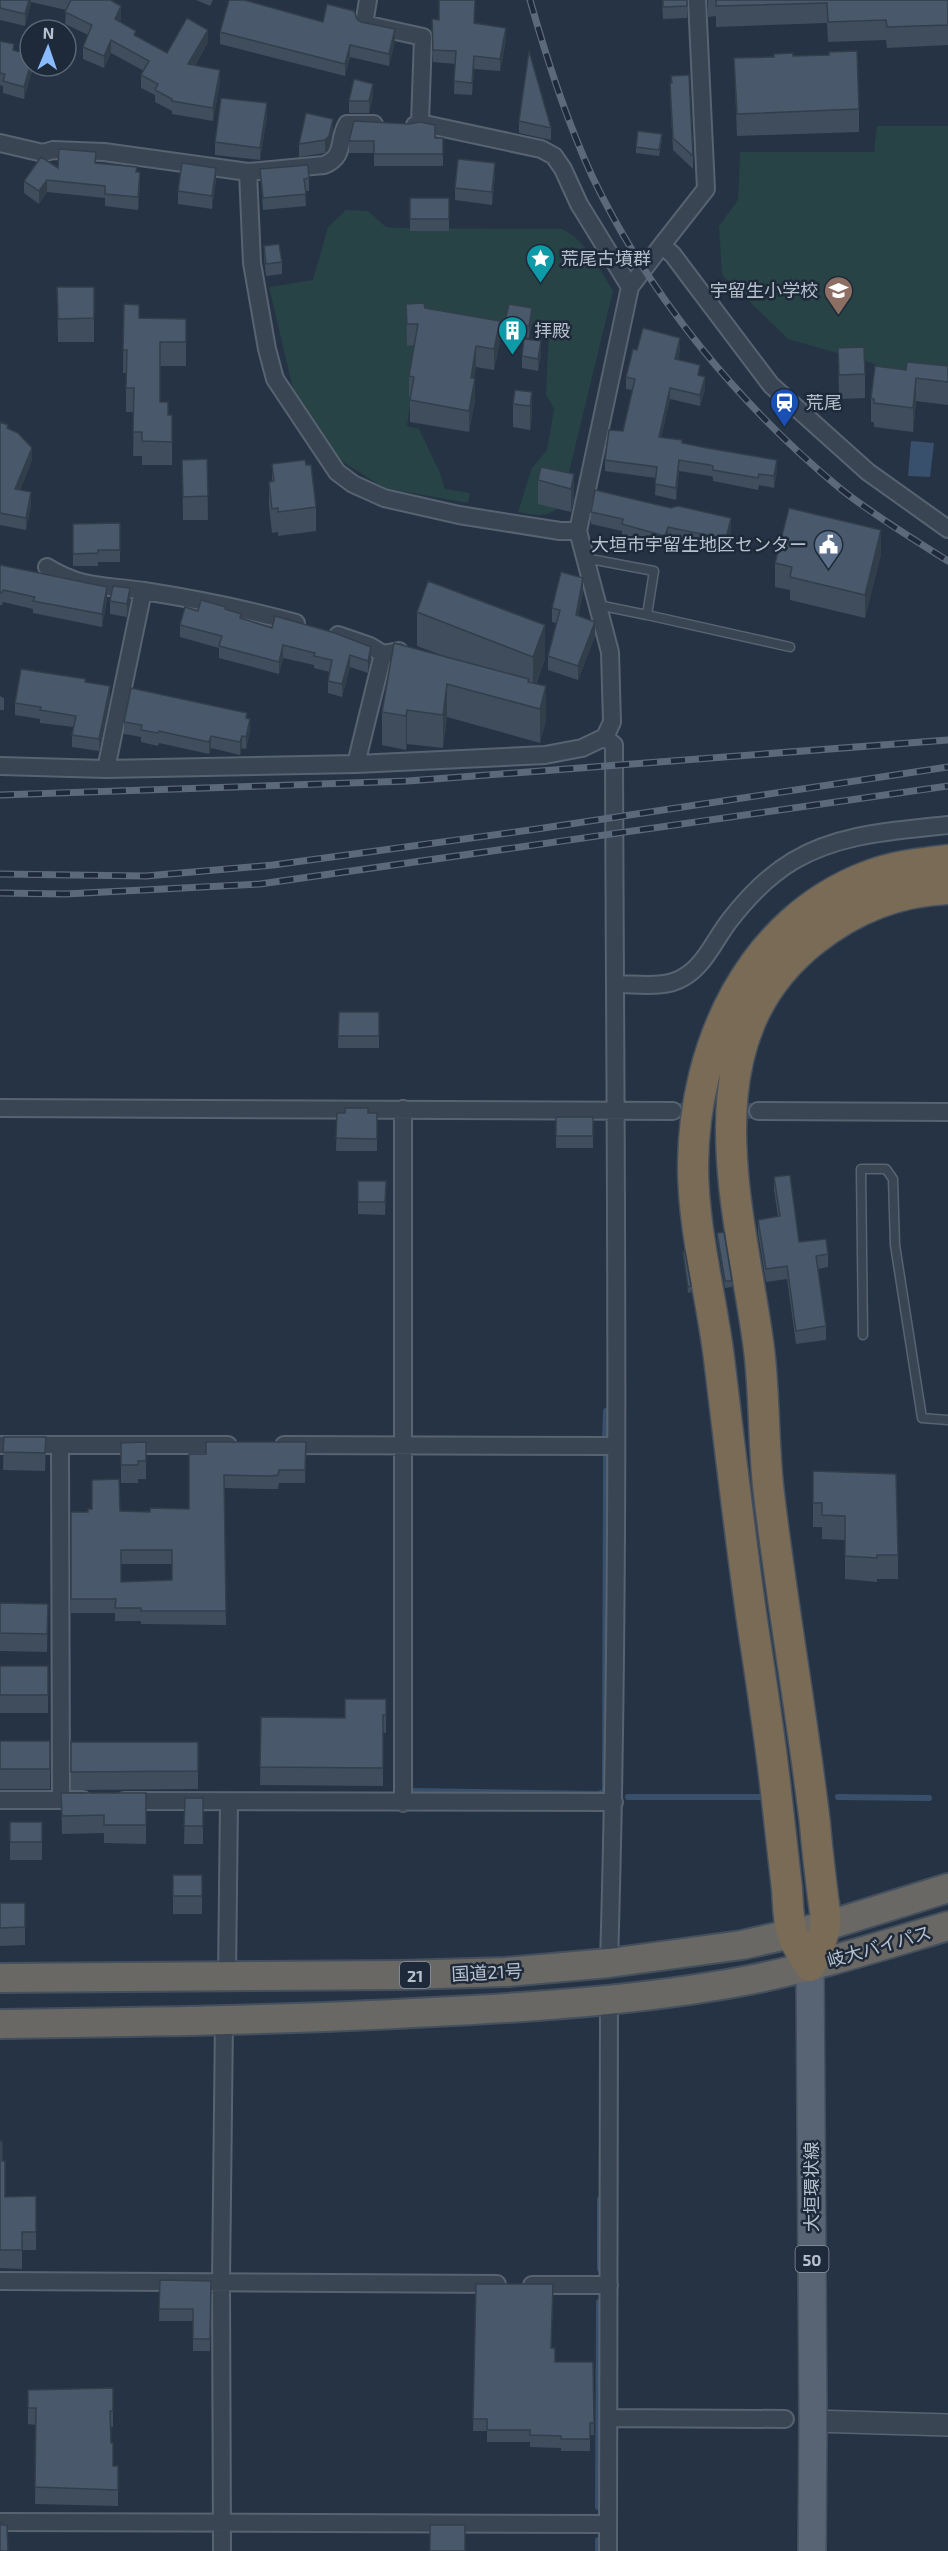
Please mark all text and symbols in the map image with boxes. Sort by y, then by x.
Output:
north arrow [18,18,78,78]
text: N [42,23,55,42]
place icon: 荒尾古墳群 [524,242,556,284]
place label: 荒尾古墳群 [561,247,651,269]
school or university icon: 宇留生小学校 [823,274,855,316]
place label: 宇留生小学校 [710,279,818,301]
building icon: 拝殿 [497,314,529,356]
place label: 拝殿 [534,319,570,341]
station icon: 荒尾 [769,386,801,428]
place label: 荒尾 [806,391,842,413]
public building icon: 大垣市宇留生地区センター [812,528,844,570]
place label: 大垣市宇留生地区センター [591,533,807,555]
street label: 岐大バイパス [824,1921,934,1971]
street label: 国道21号 [451,1959,523,1985]
road number: 21 [400,1962,430,1988]
street label: 大垣環状線 [800,2142,822,2232]
road number: 50 [796,2246,828,2272]

